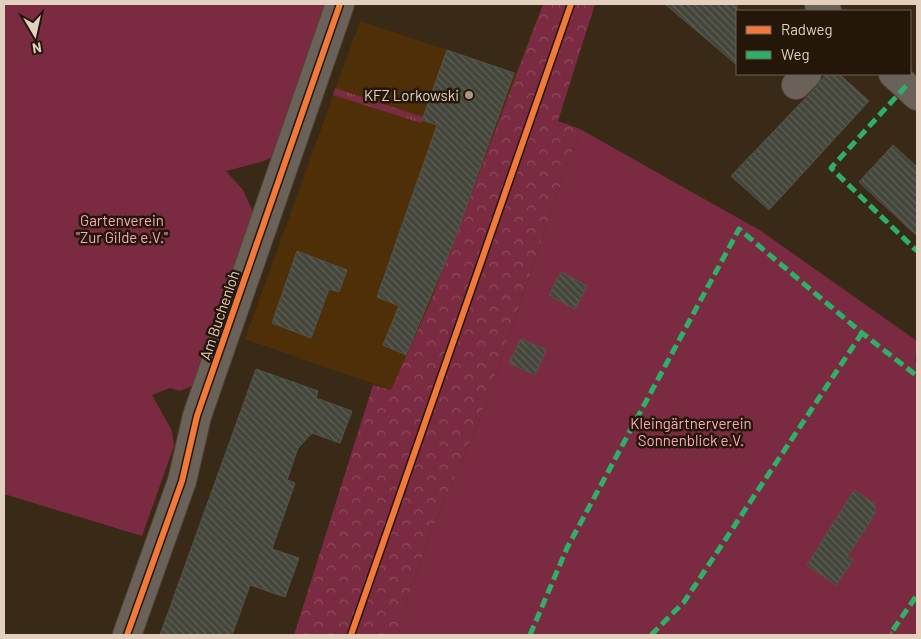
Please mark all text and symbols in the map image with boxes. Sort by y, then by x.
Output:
north arrow [10,10,60,60]
legend [736,10,911,75]
text: Radweg [781,20,833,38]
text: N [31,39,43,57]
text: Weg [781,45,809,63]
place label: KFZ Lorkowski [364,86,459,104]
marker: KFZ Lorkowski [463,89,475,101]
park label: Gartenverein "Zur Gilde e.V." [76,211,168,246]
street label: Am Buchenloh [195,268,243,362]
park label: Kleingärtnerverein Sonnenblick e.V. [630,414,752,449]

